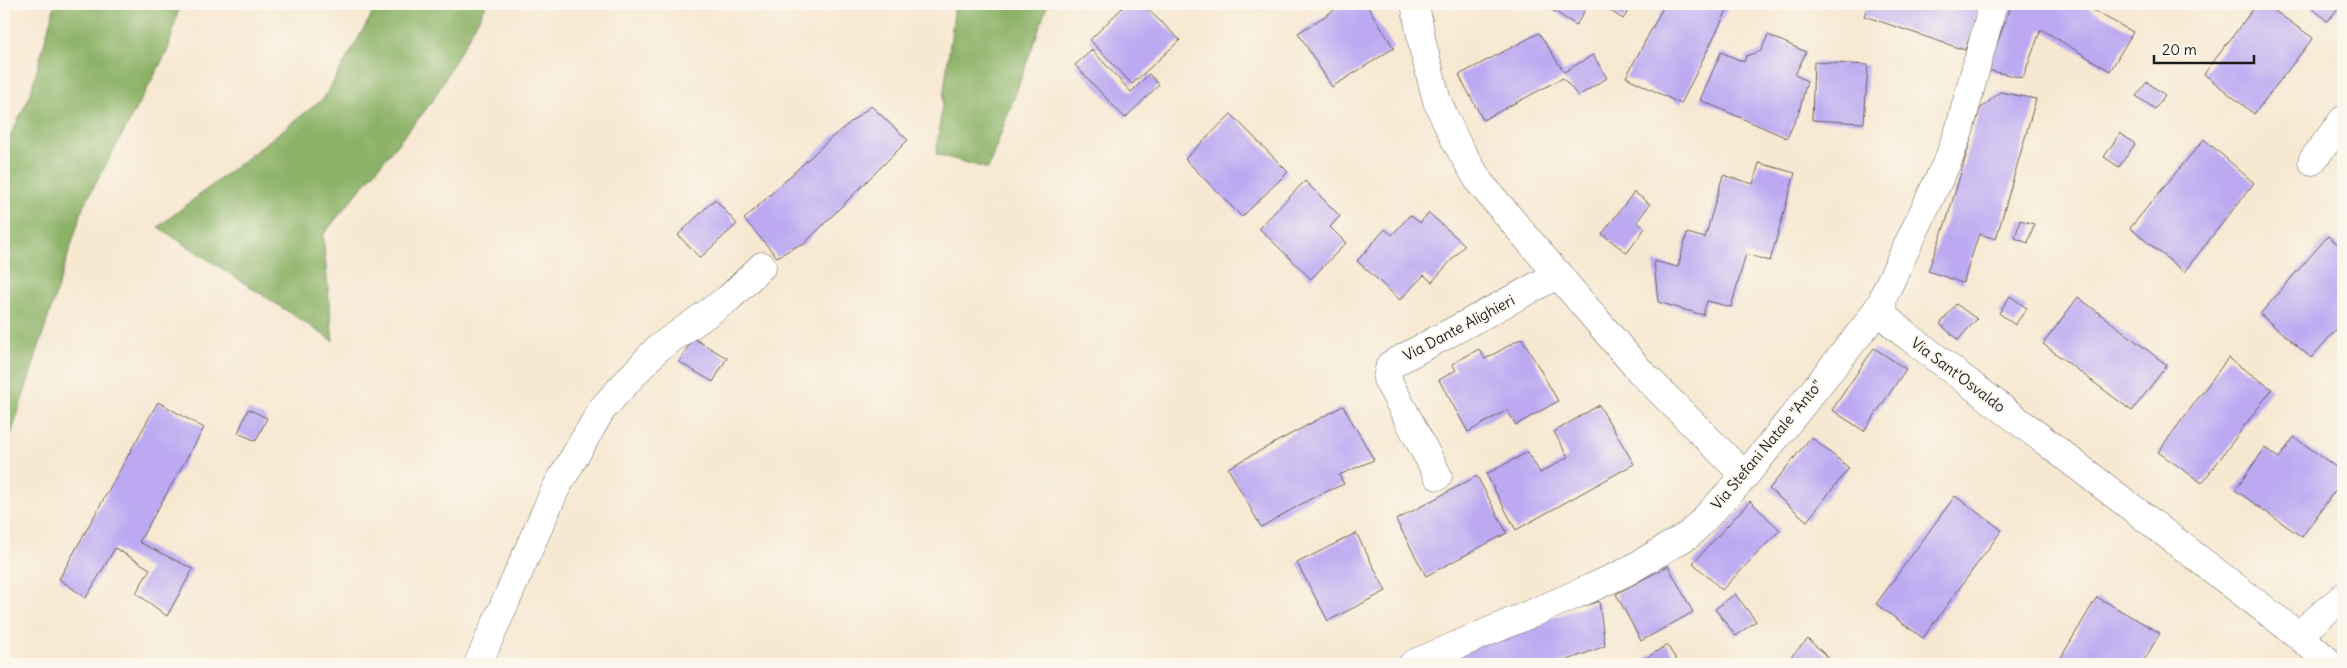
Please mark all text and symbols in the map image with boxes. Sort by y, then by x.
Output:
scale bar [2154,32,2254,64]
text: 20 m [2162,40,2197,59]
street label: Via Dante Alighieri [1400,290,1518,365]
street label: Via Sant'Osvaldo [1907,333,2009,416]
street label: Via Stefani Natale "Anto" [1707,376,1826,513]

